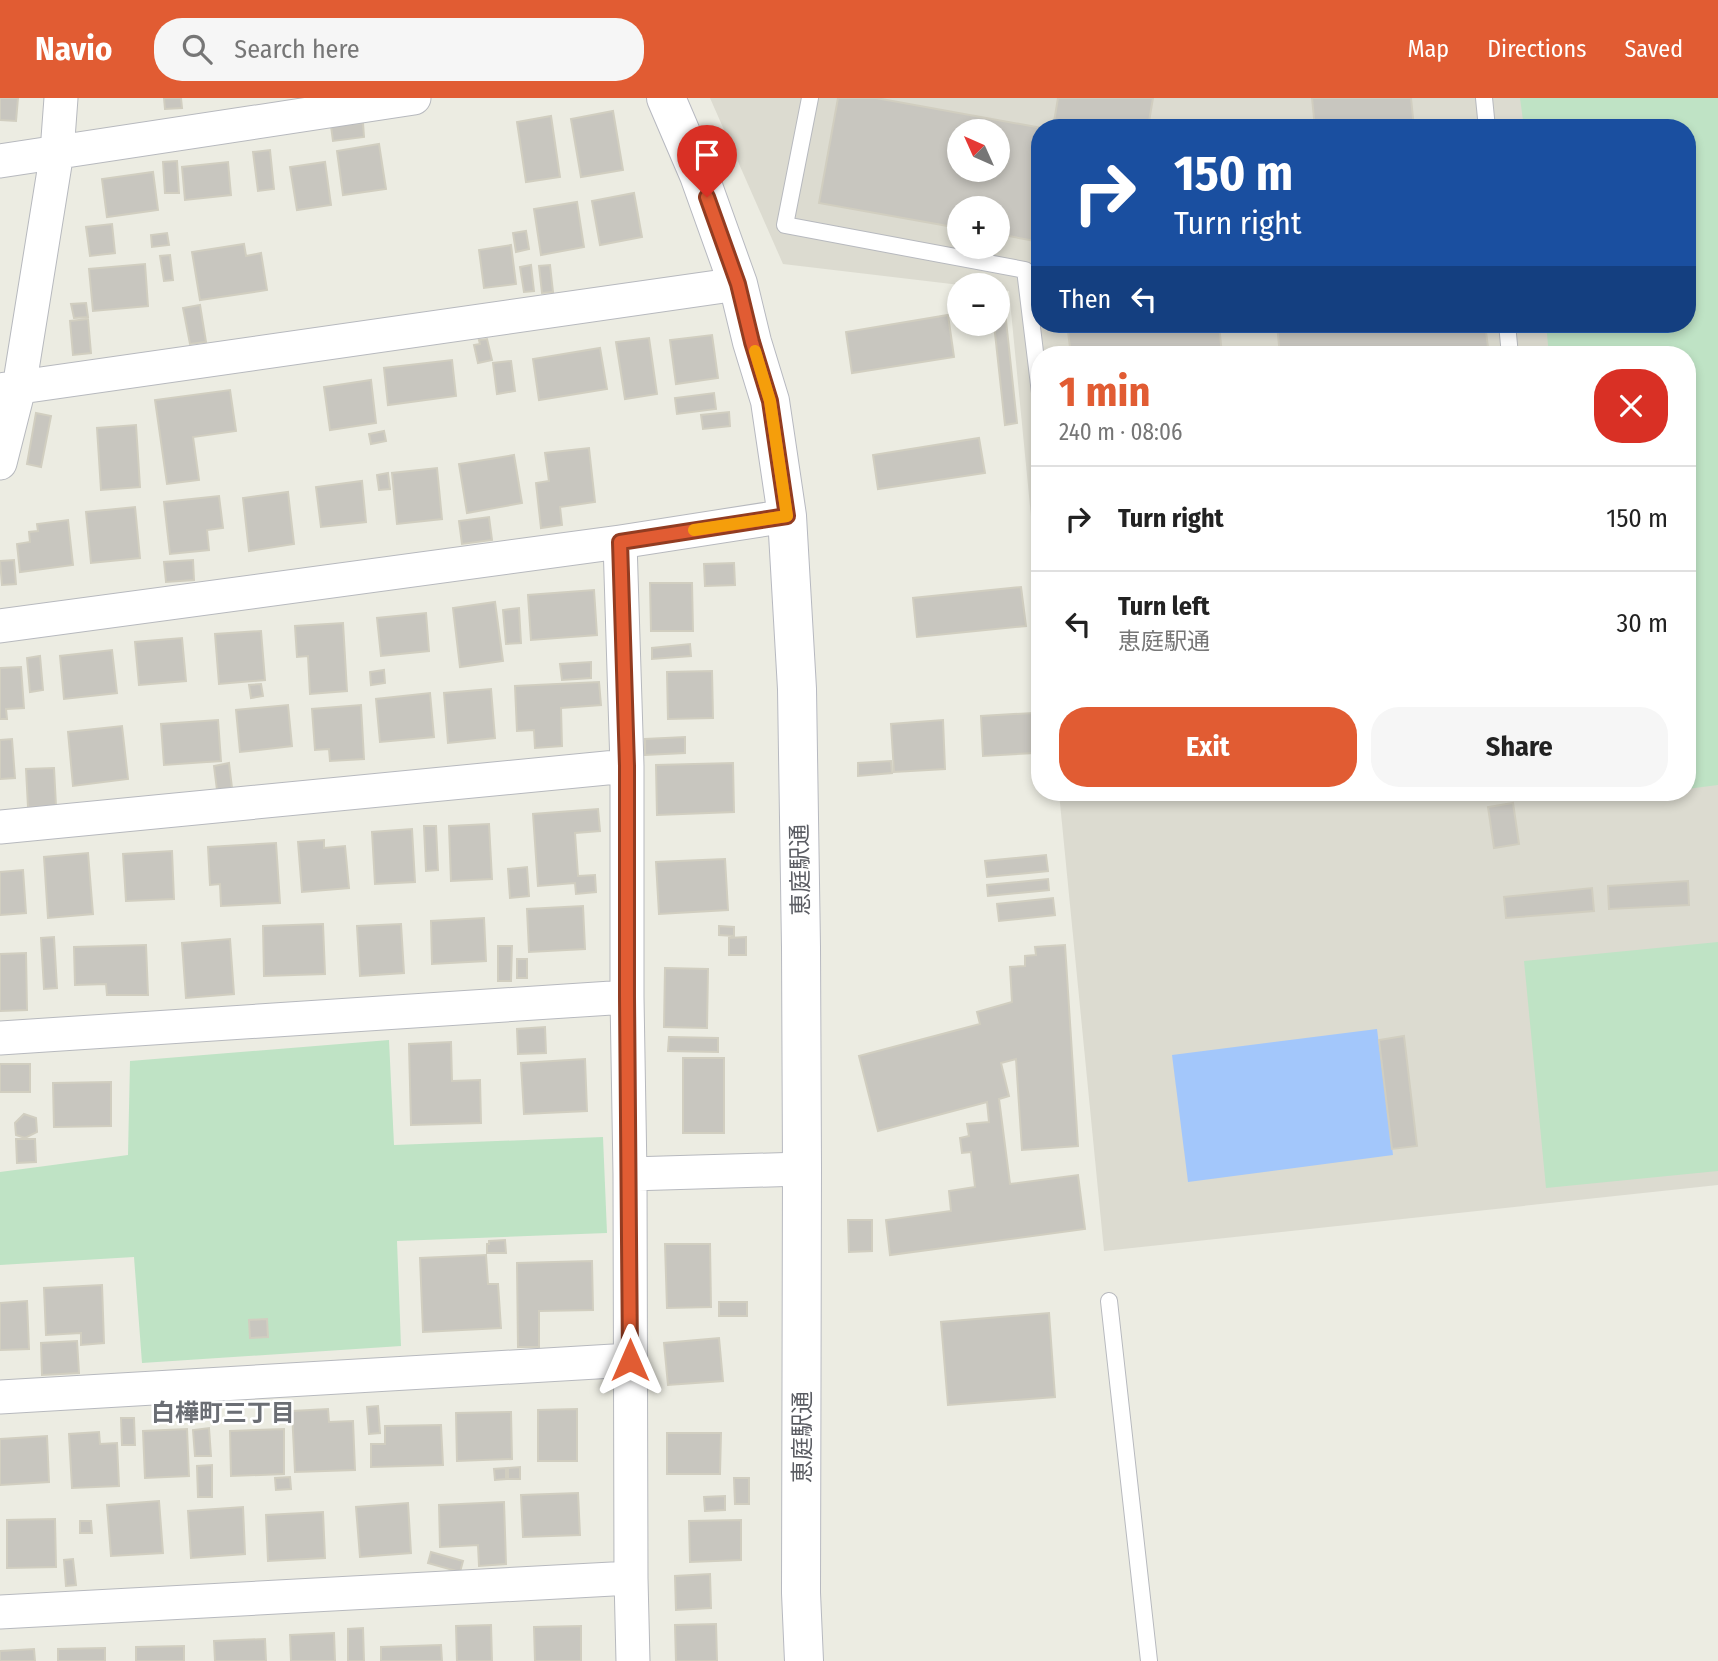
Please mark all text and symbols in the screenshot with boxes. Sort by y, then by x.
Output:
search box [154,18,644,81]
text: Navio [35,29,112,69]
icon: search [178,30,216,68]
text: Search here [234,34,360,65]
text: Map [1408,35,1449,63]
text: Directions [1487,35,1586,63]
text: Saved [1624,35,1683,63]
north arrow [947,119,1010,182]
map controls [947,119,1010,336]
pin [677,125,737,197]
icon: arrive [688,136,726,174]
text: 150 m [1174,144,1293,203]
icon: right [1059,147,1150,238]
button: + [947,196,1010,259]
text: Turn right [1174,204,1301,242]
button: − [947,273,1010,336]
icon: left [1125,280,1163,318]
text: Then [1059,284,1111,315]
text: 1 min [1059,367,1150,417]
button: close [1594,369,1668,443]
text: 240 m · 08:06 [1059,418,1182,446]
icon: right [1059,500,1097,538]
text: Turn right [1118,503,1224,534]
text: 150 m [1606,503,1668,534]
text: Turn left [1118,591,1210,622]
icon: left [1059,605,1097,643]
text: 30 m [1617,608,1668,639]
text: 恵庭駅通 [1118,627,1210,655]
button: Exit [1059,707,1357,787]
button: Share [1371,707,1668,787]
street label: 恵庭駅通 [785,824,815,916]
position arrow [593,1323,667,1397]
street label: 恵庭駅通 [788,1391,816,1483]
district label: 白樺町三丁目 [151,1399,295,1427]

